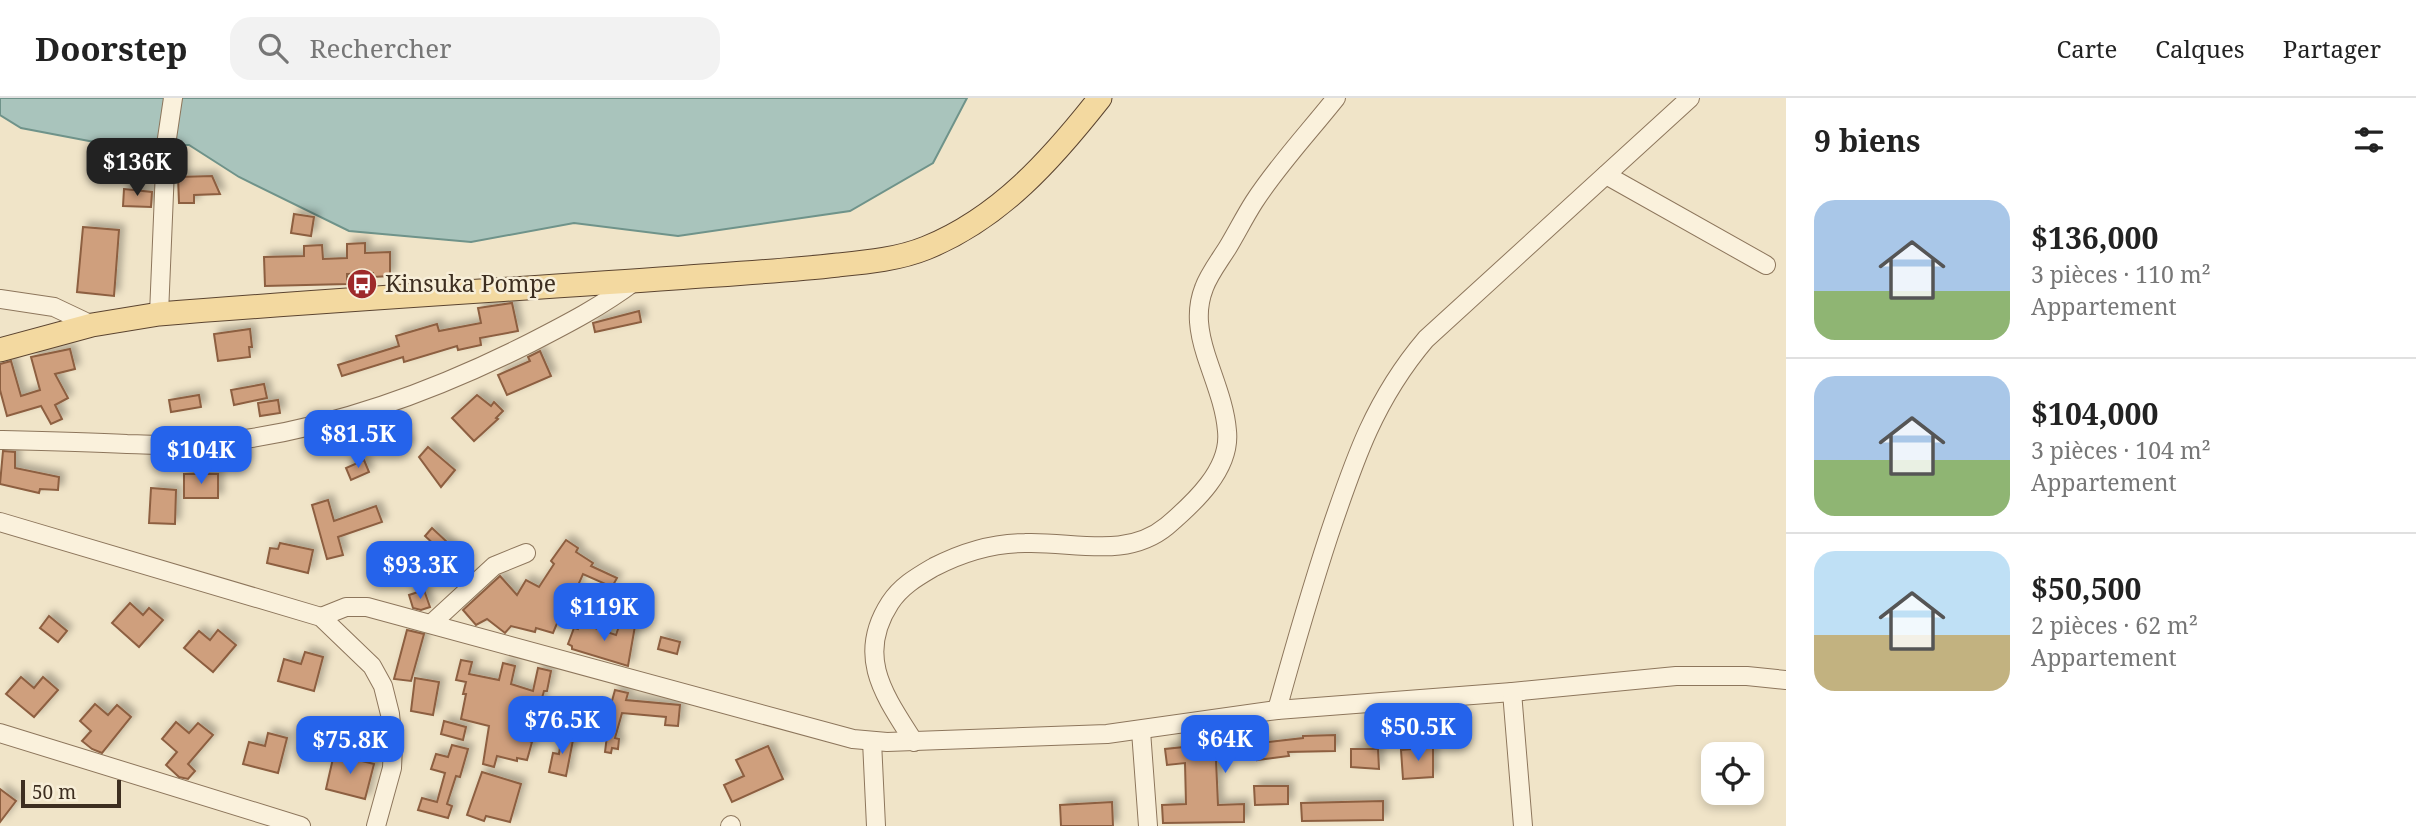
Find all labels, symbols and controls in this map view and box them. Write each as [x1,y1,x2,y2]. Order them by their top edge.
search box [230,17,720,80]
text: Doorstep [35,26,188,71]
icon: search [254,29,292,67]
text: Rechercher [310,30,451,66]
text: Carte [2057,32,2117,65]
text: Calques [2155,32,2245,65]
text: Partager [2283,32,2381,65]
text: 9 biens [1814,120,1920,161]
icon: filters [2350,121,2388,159]
pin: $136K [88,139,186,198]
text: $136K [103,145,171,177]
text: $136,000 [2031,217,2158,258]
icon: home [1870,228,1954,312]
text: 3 pièces · 110 m² [2031,258,2211,290]
bus stop icon: Kinsuka Pompe [345,267,379,301]
place label: Kinsuka Pompe [385,267,556,299]
text: Appartement [2031,290,2177,322]
text: $104,000 [2031,393,2158,434]
icon: home [1870,404,1954,488]
pin: $81.5K [301,410,415,470]
text: $81.5K [320,417,396,449]
pin: $104K [152,426,250,486]
text: $104K [167,433,235,465]
text: 3 pièces · 104 m² [2031,434,2211,466]
text: Appartement [2031,466,2177,498]
pin: $93.3K [363,542,477,601]
text: $93.3K [382,548,458,580]
text: $50,500 [2031,568,2142,609]
icon: home [1870,579,1954,663]
pin: $119K [555,584,653,643]
text: $119K [570,590,638,622]
text: 2 pièces · 62 m² [2031,609,2198,641]
text: Appartement [2031,641,2177,673]
pin: $76.5K [505,696,619,756]
text: $76.5K [524,703,600,735]
pin: $50.5K [1361,704,1475,763]
text: $50.5K [1380,710,1456,742]
pin: $75.8K [293,716,407,776]
pin: $64K [1184,716,1266,775]
text: $64K [1197,722,1253,754]
text: $75.8K [312,723,388,755]
map controls [1701,742,1764,805]
button: locate [1701,742,1764,805]
scale bar [21,777,121,809]
text: 50 m [32,779,76,805]

